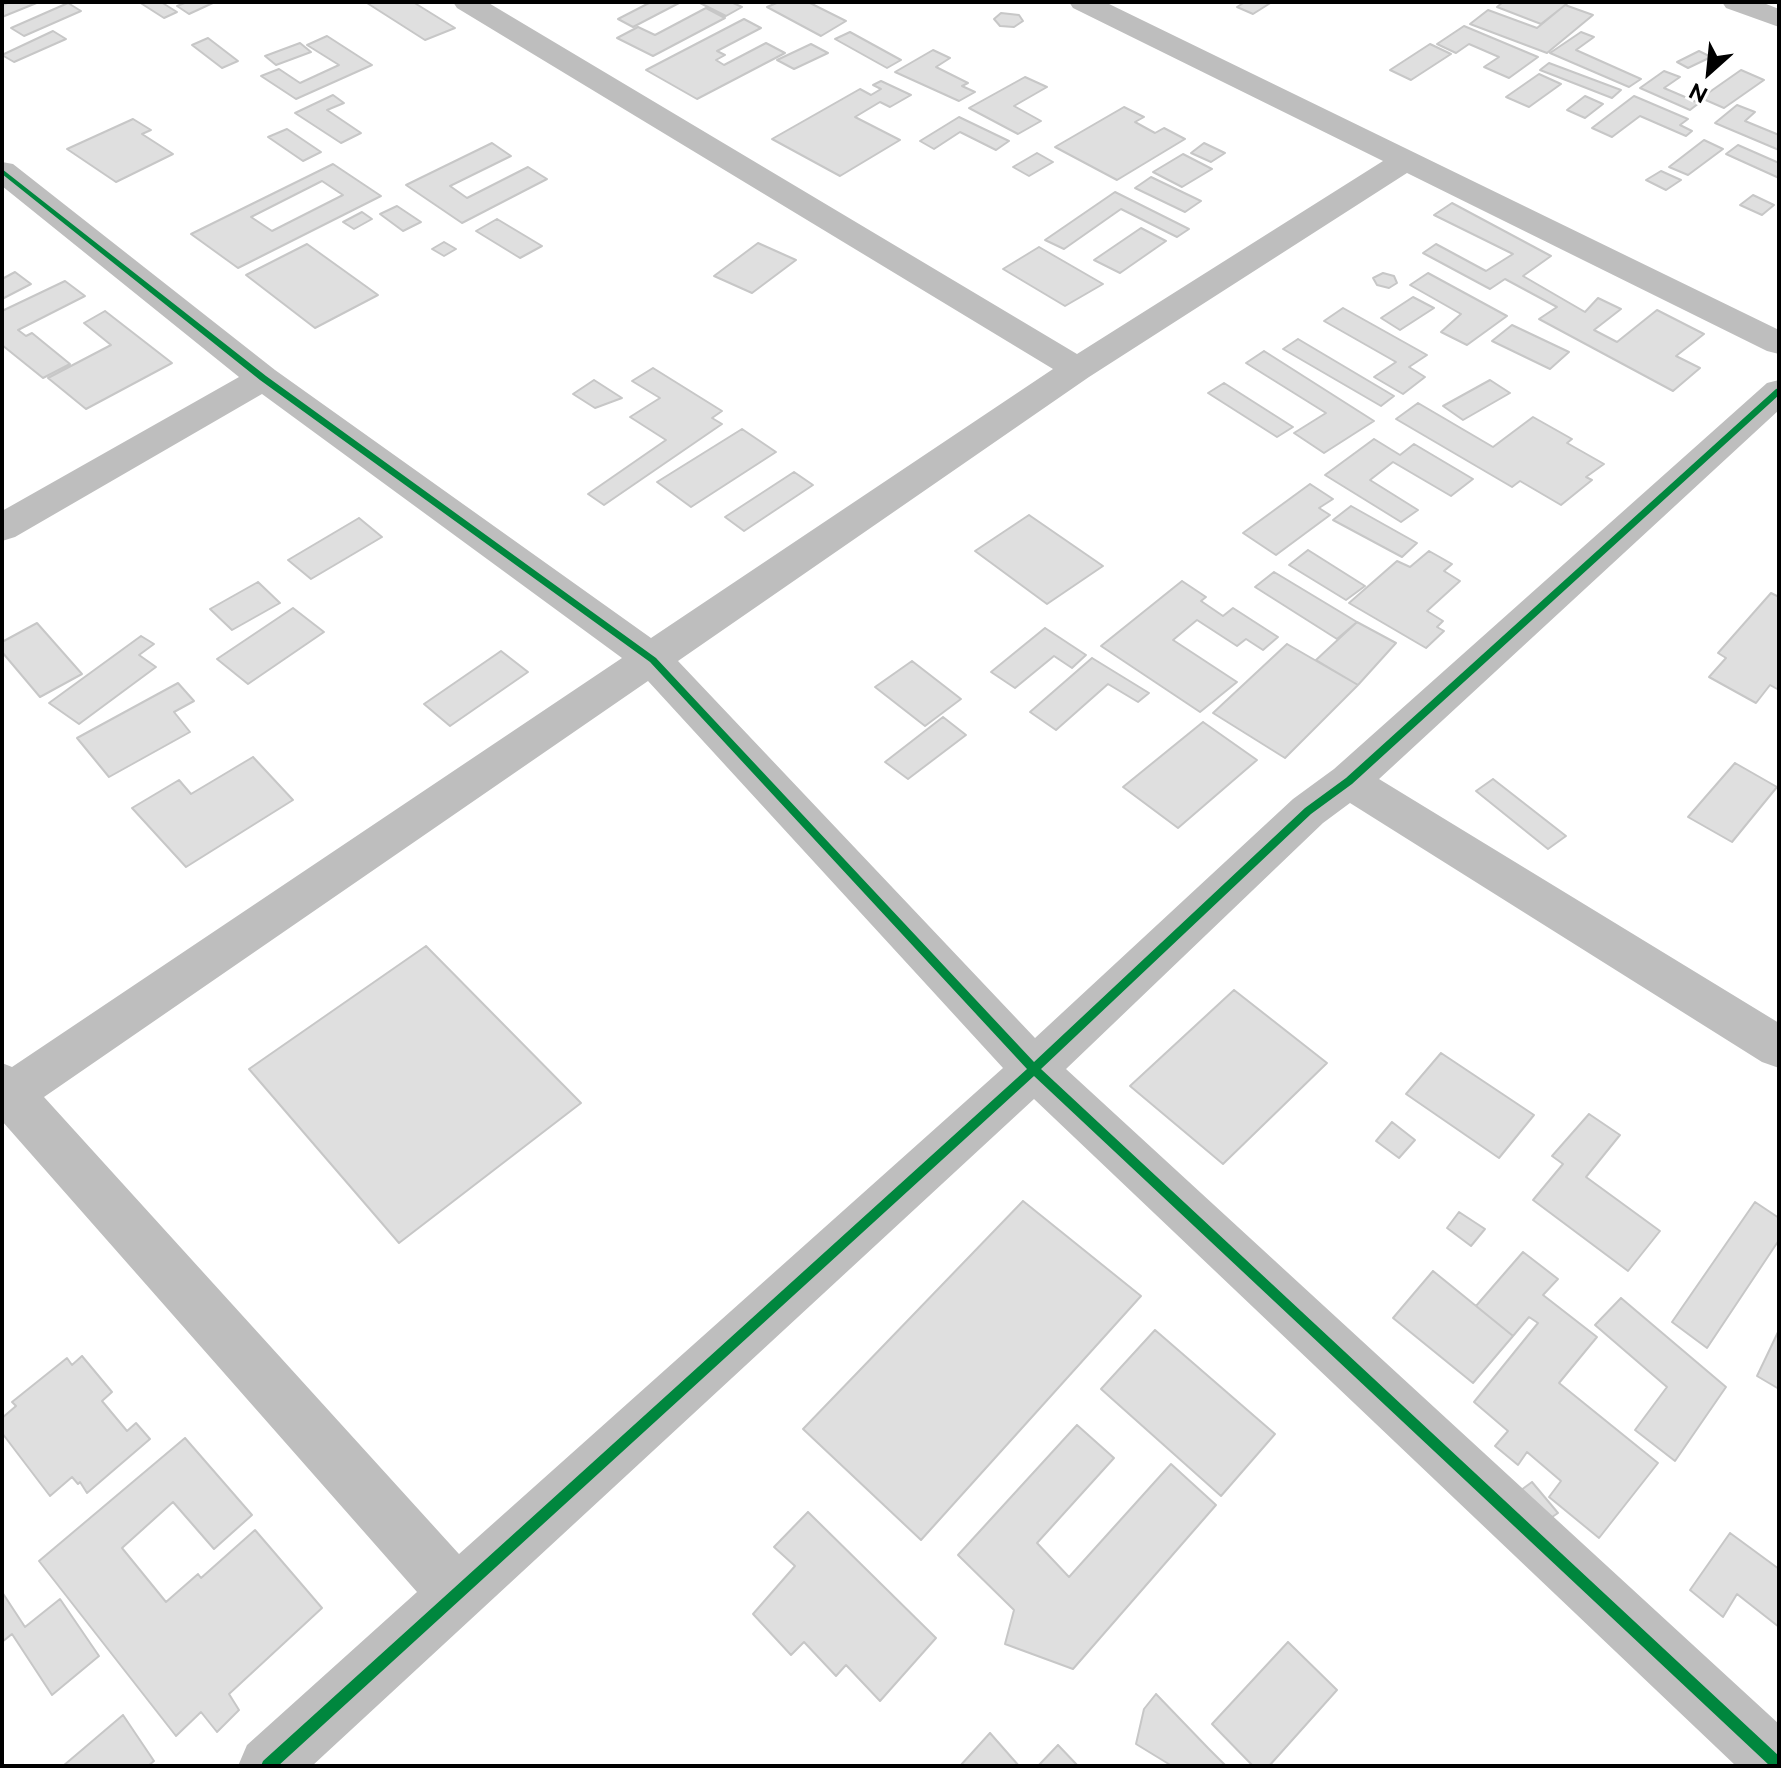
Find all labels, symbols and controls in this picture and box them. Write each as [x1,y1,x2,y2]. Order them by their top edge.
north arrow [1669,32,1749,112]
text: N [1685,78,1711,109]

